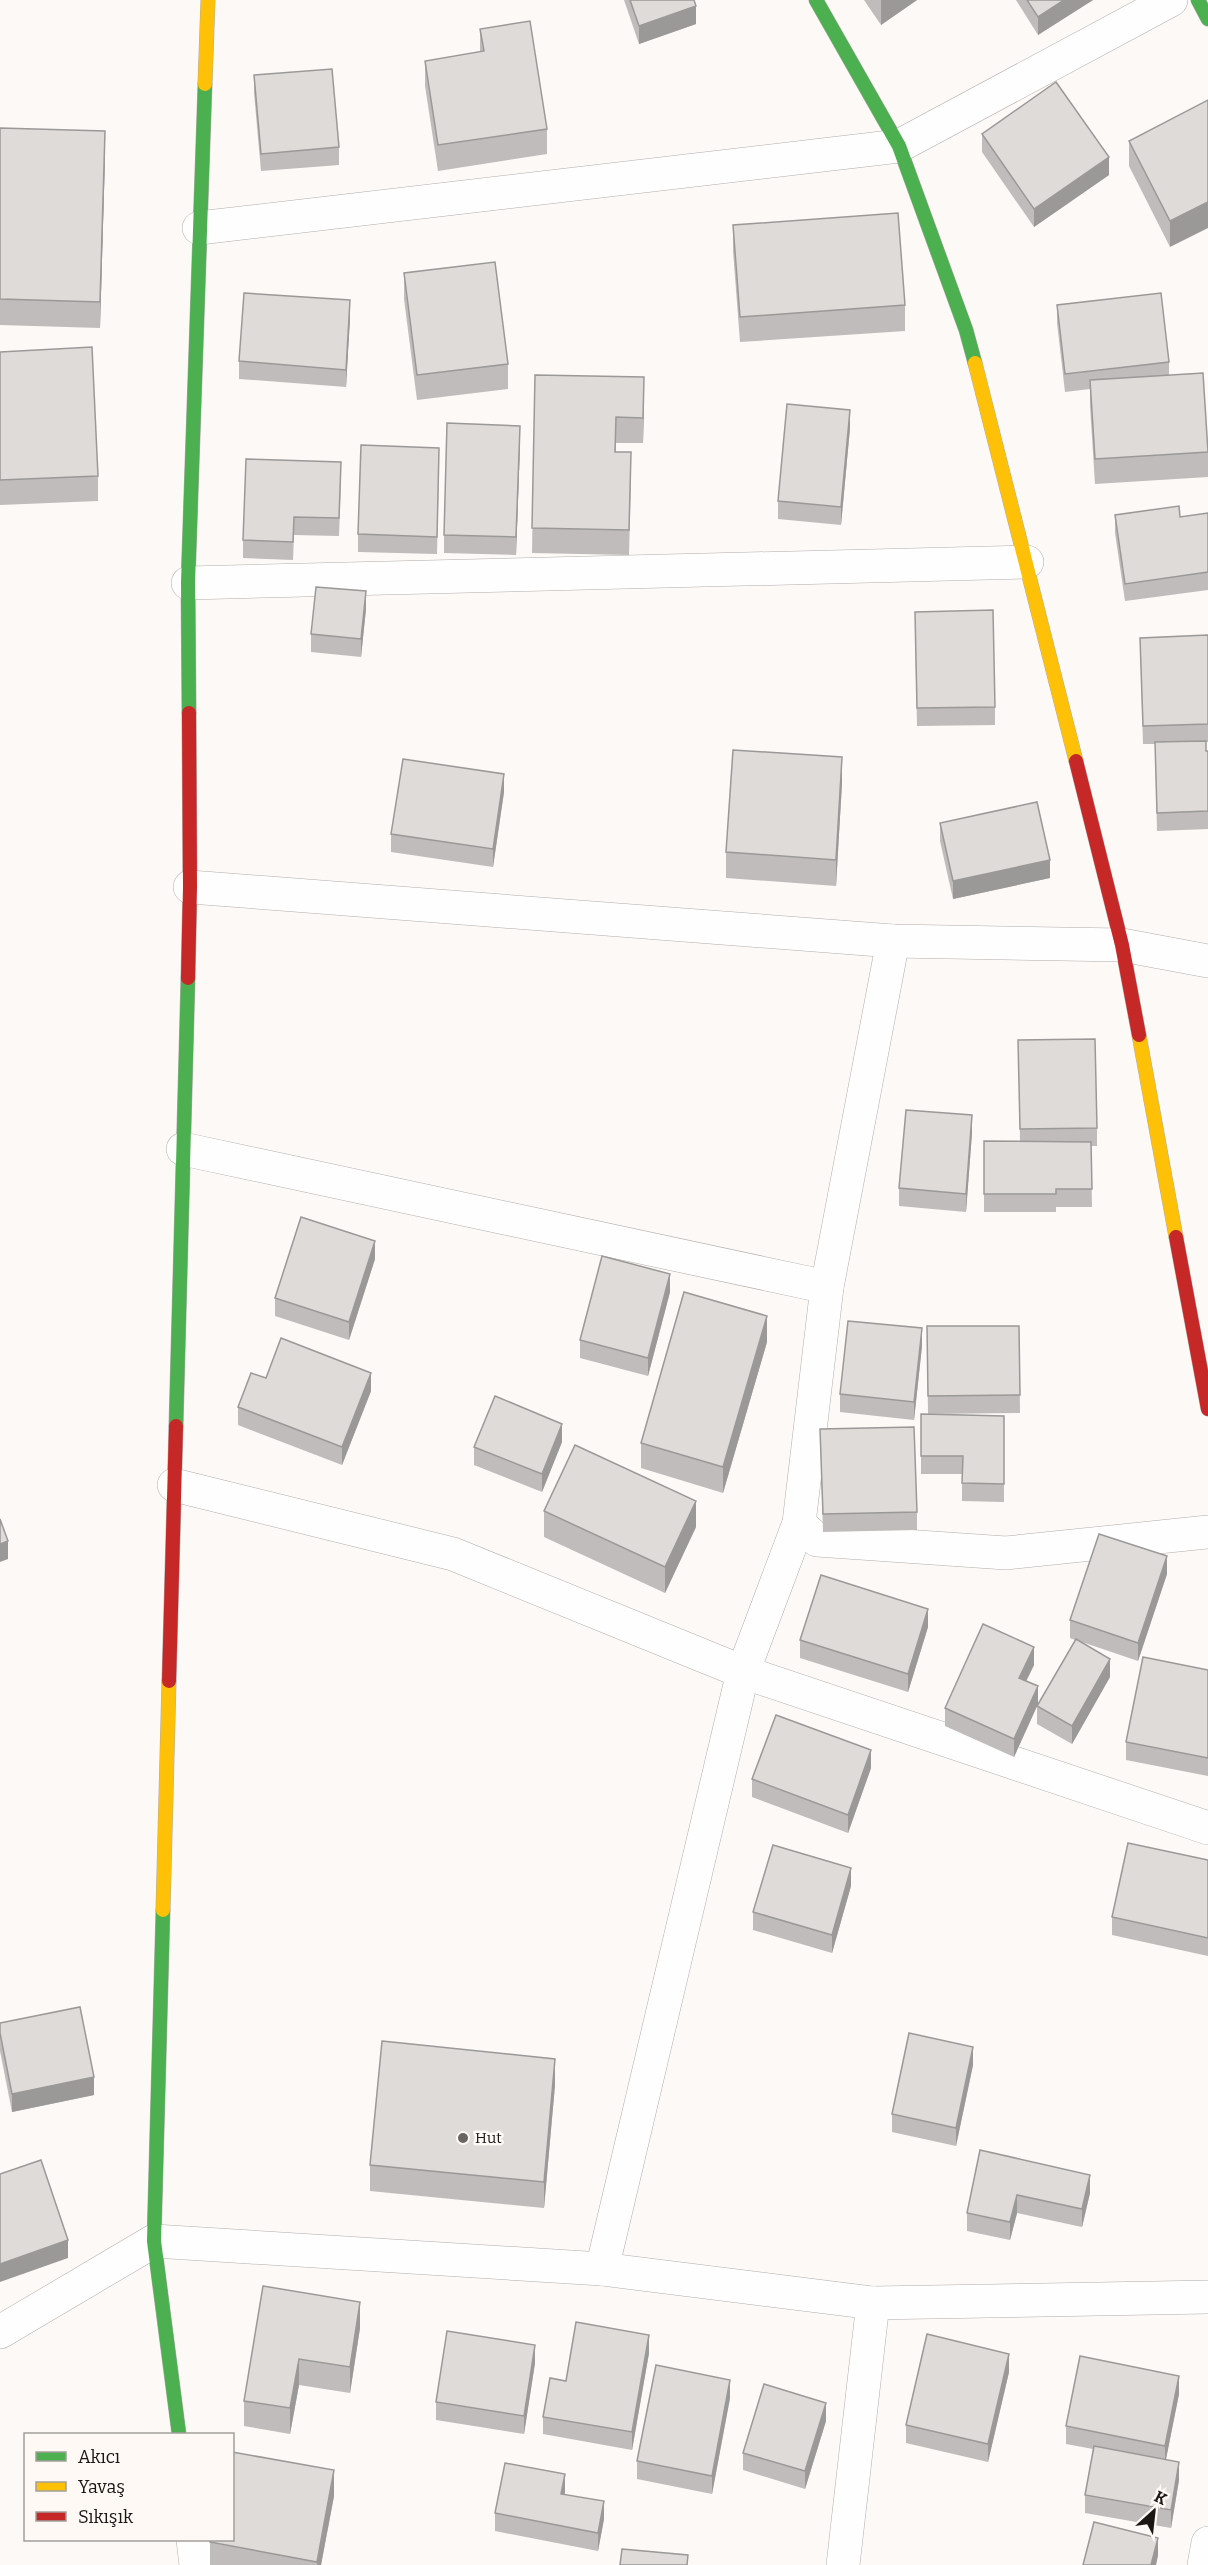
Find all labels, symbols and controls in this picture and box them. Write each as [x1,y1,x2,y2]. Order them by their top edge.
place label: Hut [475,2129,502,2147]
marker: Hut [456,2131,470,2145]
legend [24,2433,234,2541]
text: Akıcı [78,2446,120,2468]
text: Yavaş [78,2476,125,2498]
north arrow [1124,2481,1184,2541]
text: K [1151,2487,1170,2509]
text: Sıkışık [78,2506,134,2528]

